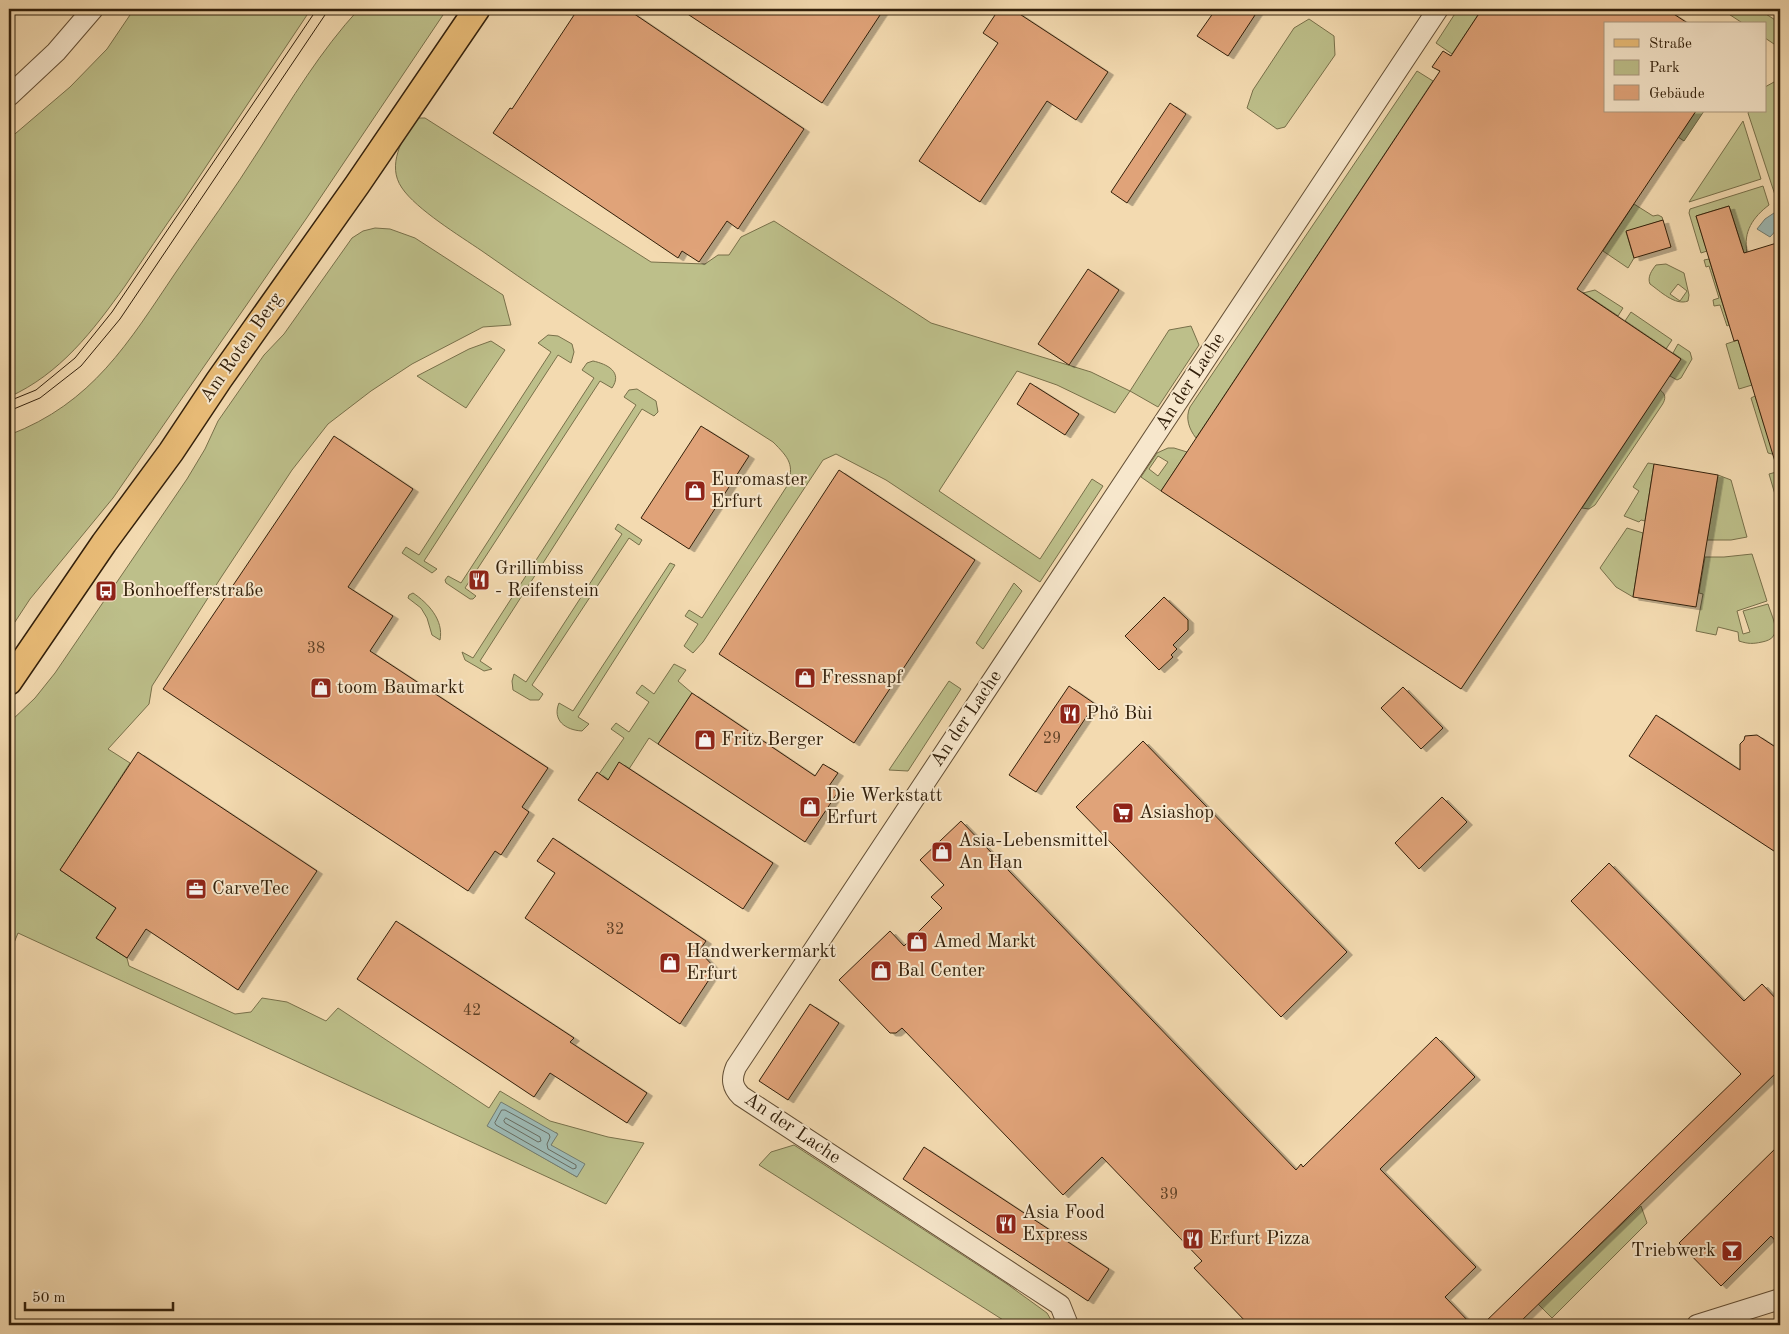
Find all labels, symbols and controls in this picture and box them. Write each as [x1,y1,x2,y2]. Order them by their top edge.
legend [1604,22,1766,112]
text: Straße [1649,37,1692,52]
text: Park [1649,61,1680,76]
text: Gebäude [1649,87,1705,102]
street label: Am Roten Berg [197,289,287,406]
street label: An der Lache [1153,330,1229,434]
place label: Euromaster Erfurt [711,471,808,512]
shop icon: Euromaster Erfurt [683,479,707,503]
place label: Grillimbiss - Reifenstein [495,560,599,601]
restaurant icon: Grillimbiss - Reifenstein [467,568,491,592]
bus stop icon: Bonhoefferstraße [94,579,118,603]
place label: Bonhoefferstraße [122,582,263,601]
house number: 38 [307,641,325,657]
shop icon: Fressnapf [793,666,817,690]
street label: An der Lache [928,668,1006,770]
place label: Fressnapf [821,669,903,688]
shop icon: toom Baumarkt [309,676,333,700]
place label: toom Baumarkt [337,679,464,698]
restaurant icon: Phở Bùi [1058,702,1082,726]
place label: Phở Bùi [1086,705,1152,724]
shop icon: Fritz Berger [693,728,717,752]
place label: Fritz Berger [721,731,824,750]
house number: 29 [1043,731,1061,747]
place label: Die Werkstatt Erfurt [826,787,942,828]
shop icon: Die Werkstatt Erfurt [798,795,822,819]
supermarket icon: Asiashop [1111,801,1135,825]
place label: Asiashop [1139,804,1214,823]
place label: Asia-Lebensmittel An Han [958,832,1108,873]
shop icon: Asia-Lebensmittel An Han [930,840,954,864]
office icon: CarveTec [184,877,208,901]
place label: CarveTec [212,880,289,899]
house number: 32 [606,922,624,938]
shop icon: Amed Markt [905,930,929,954]
place label: Amed Markt [933,933,1036,952]
place label: Handwerkermarkt Erfurt [686,943,836,984]
shop icon: Handwerkermarkt Erfurt [658,951,682,975]
shop icon: Bal Center [869,959,893,983]
place label: Bal Center [897,962,985,981]
house number: 42 [463,1003,481,1019]
street label: An der Lache [741,1090,843,1168]
house number: 39 [1160,1187,1178,1203]
place label: Asia Food Express [1022,1204,1105,1245]
restaurant icon: Asia Food Express [994,1212,1018,1236]
restaurant icon: Erfurt Pizza [1181,1227,1205,1251]
place label: Erfurt Pizza [1209,1230,1311,1249]
bar icon: Triebwerk [1720,1239,1744,1263]
place label: Triebwerk [1631,1242,1716,1261]
scale bar [25,1279,172,1311]
text: 50 m [32,1291,66,1306]

